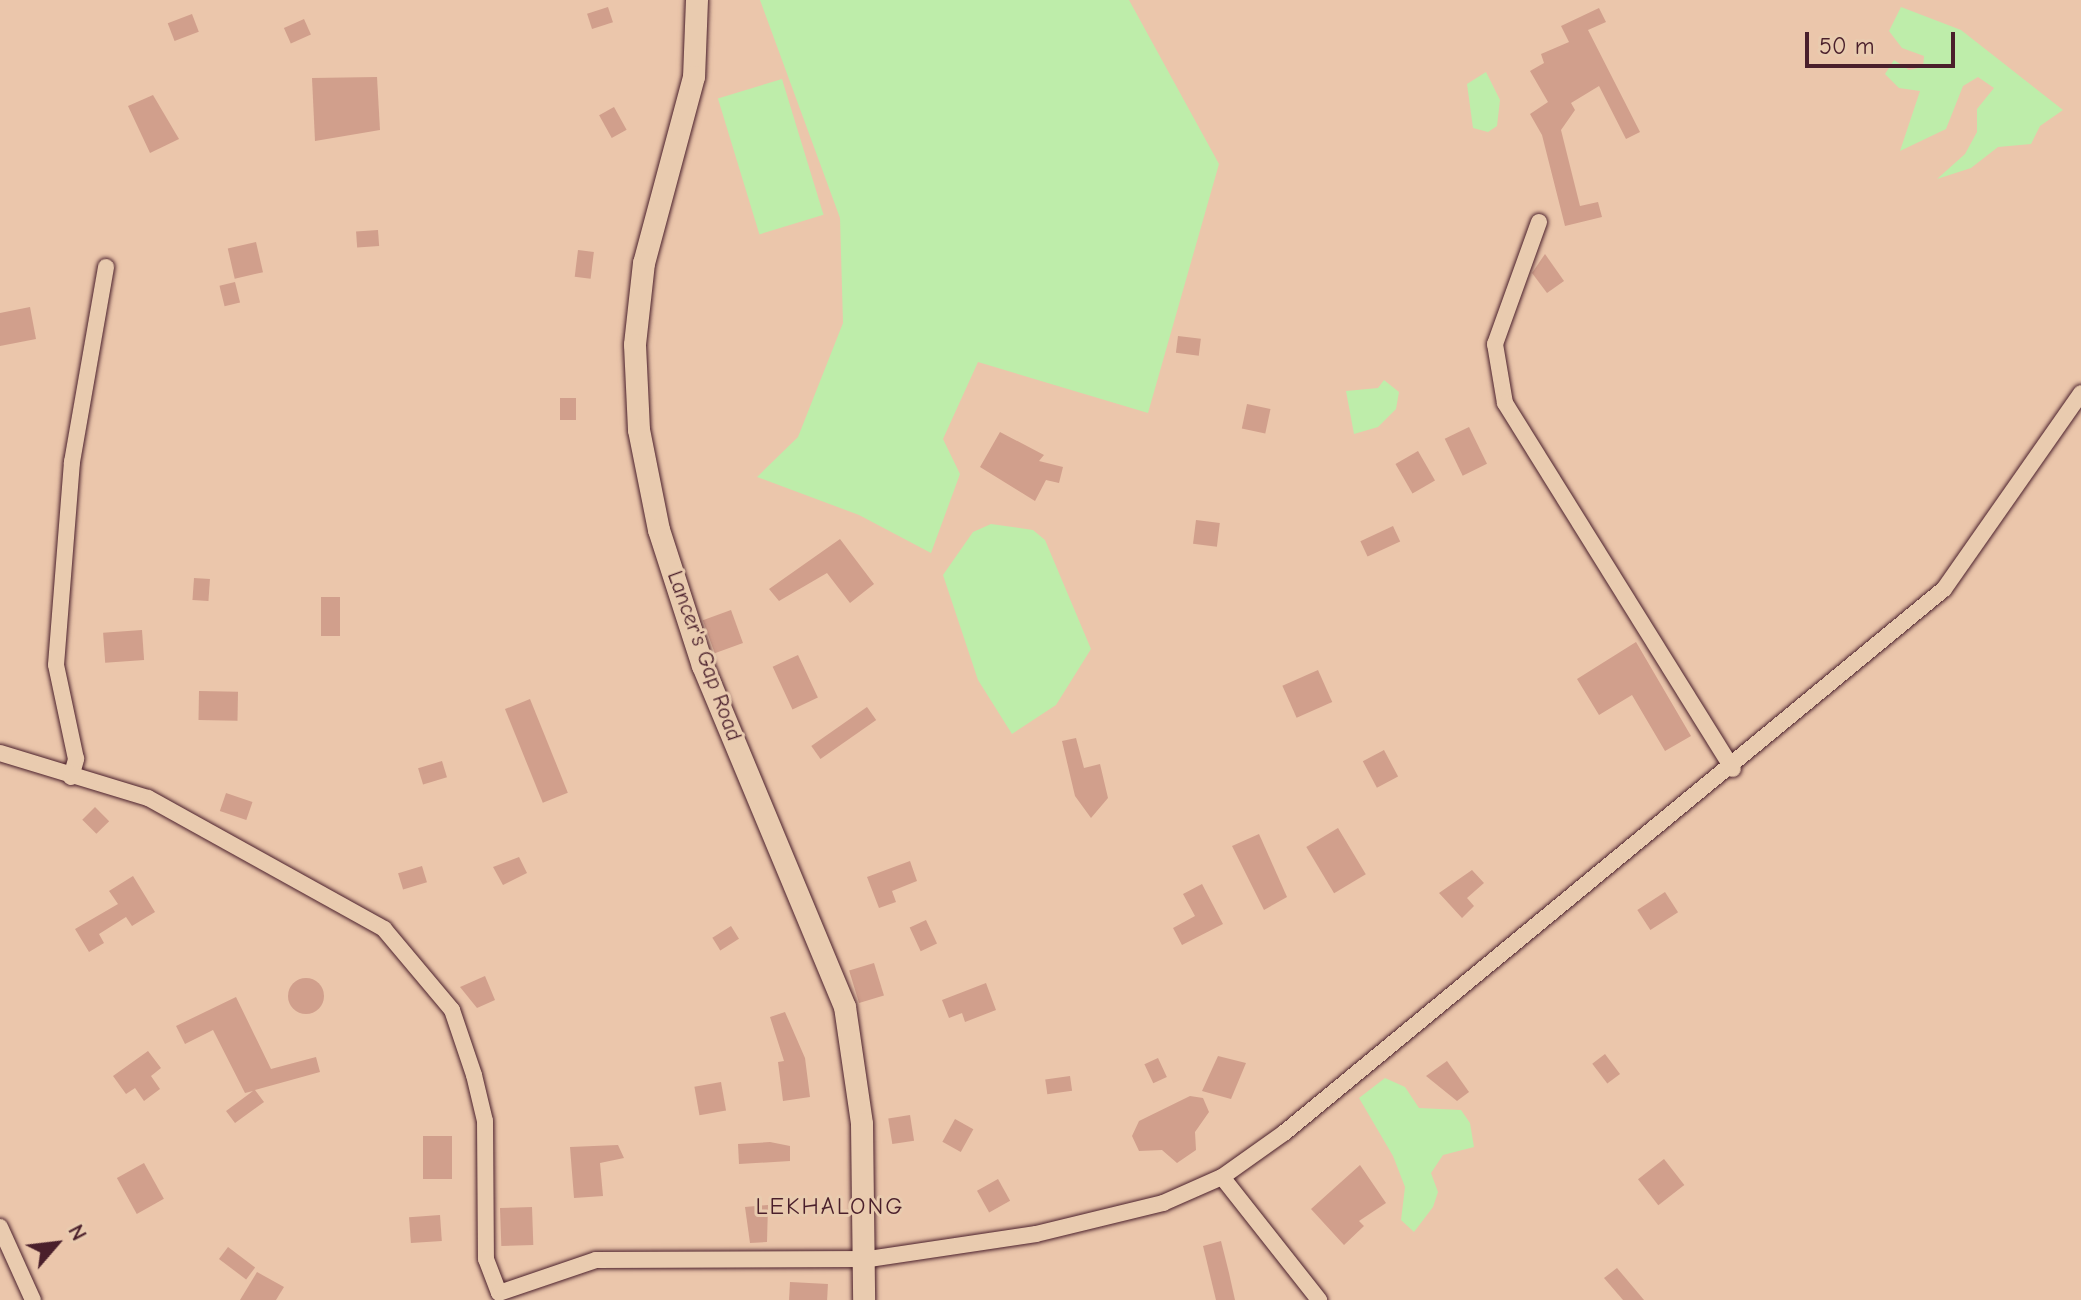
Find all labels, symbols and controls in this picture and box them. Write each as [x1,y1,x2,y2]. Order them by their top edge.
scale bar [1809,16,1959,66]
text: 50 m [1819,32,1875,60]
street label: Lancer's Gap Road [661,567,747,745]
district label: LEKHALONG [756,1193,904,1221]
north arrow [16,1204,96,1284]
text: N [62,1220,92,1245]

